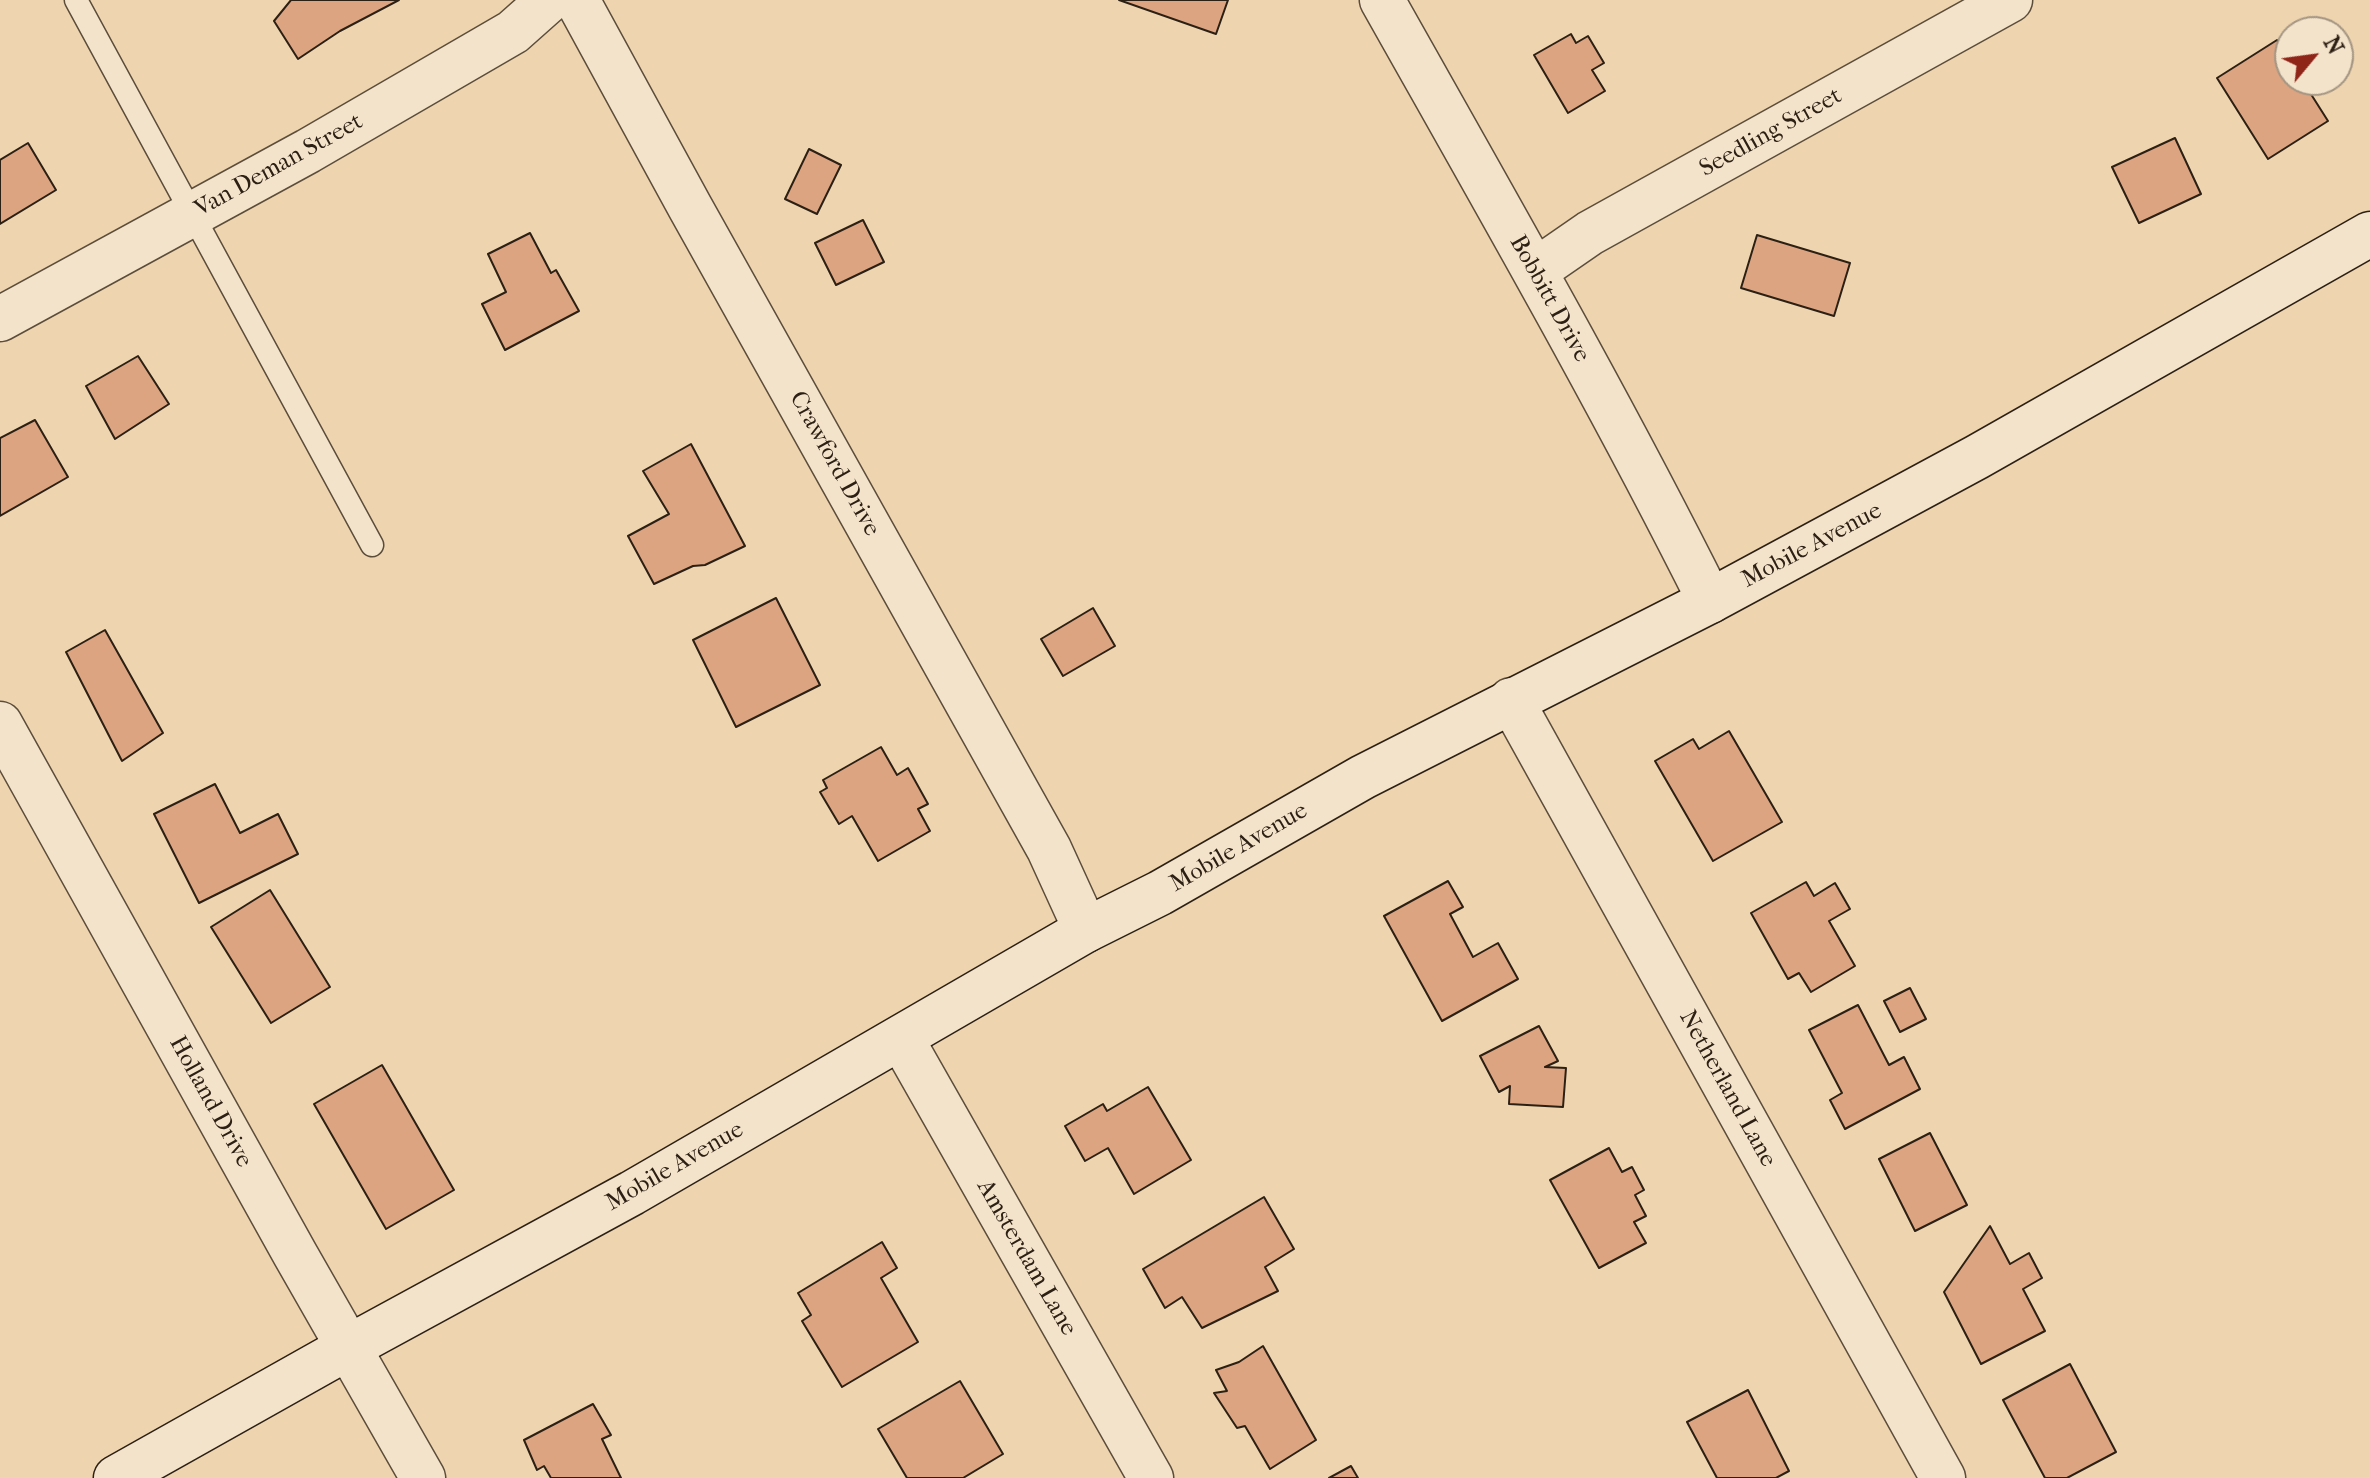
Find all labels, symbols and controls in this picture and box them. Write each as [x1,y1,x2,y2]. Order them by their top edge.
north arrow [2274,16,2354,96]
text: N [2318,32,2349,59]
street label: Seedling Street [1695,82,1847,184]
street label: Van Deman Street [190,108,368,224]
street label: Bobbitt Drive [1502,231,1596,367]
street label: Crawford Drive [782,387,886,541]
street label: Mobile Avenue [1737,497,1887,595]
street label: Mobile Avenue [1165,797,1313,899]
street label: Netherland Lane [1672,1006,1782,1172]
street label: Holland Drive [162,1031,258,1173]
street label: Mobile Avenue [601,1116,749,1218]
street label: Amsterdam Lane [970,1175,1082,1341]

